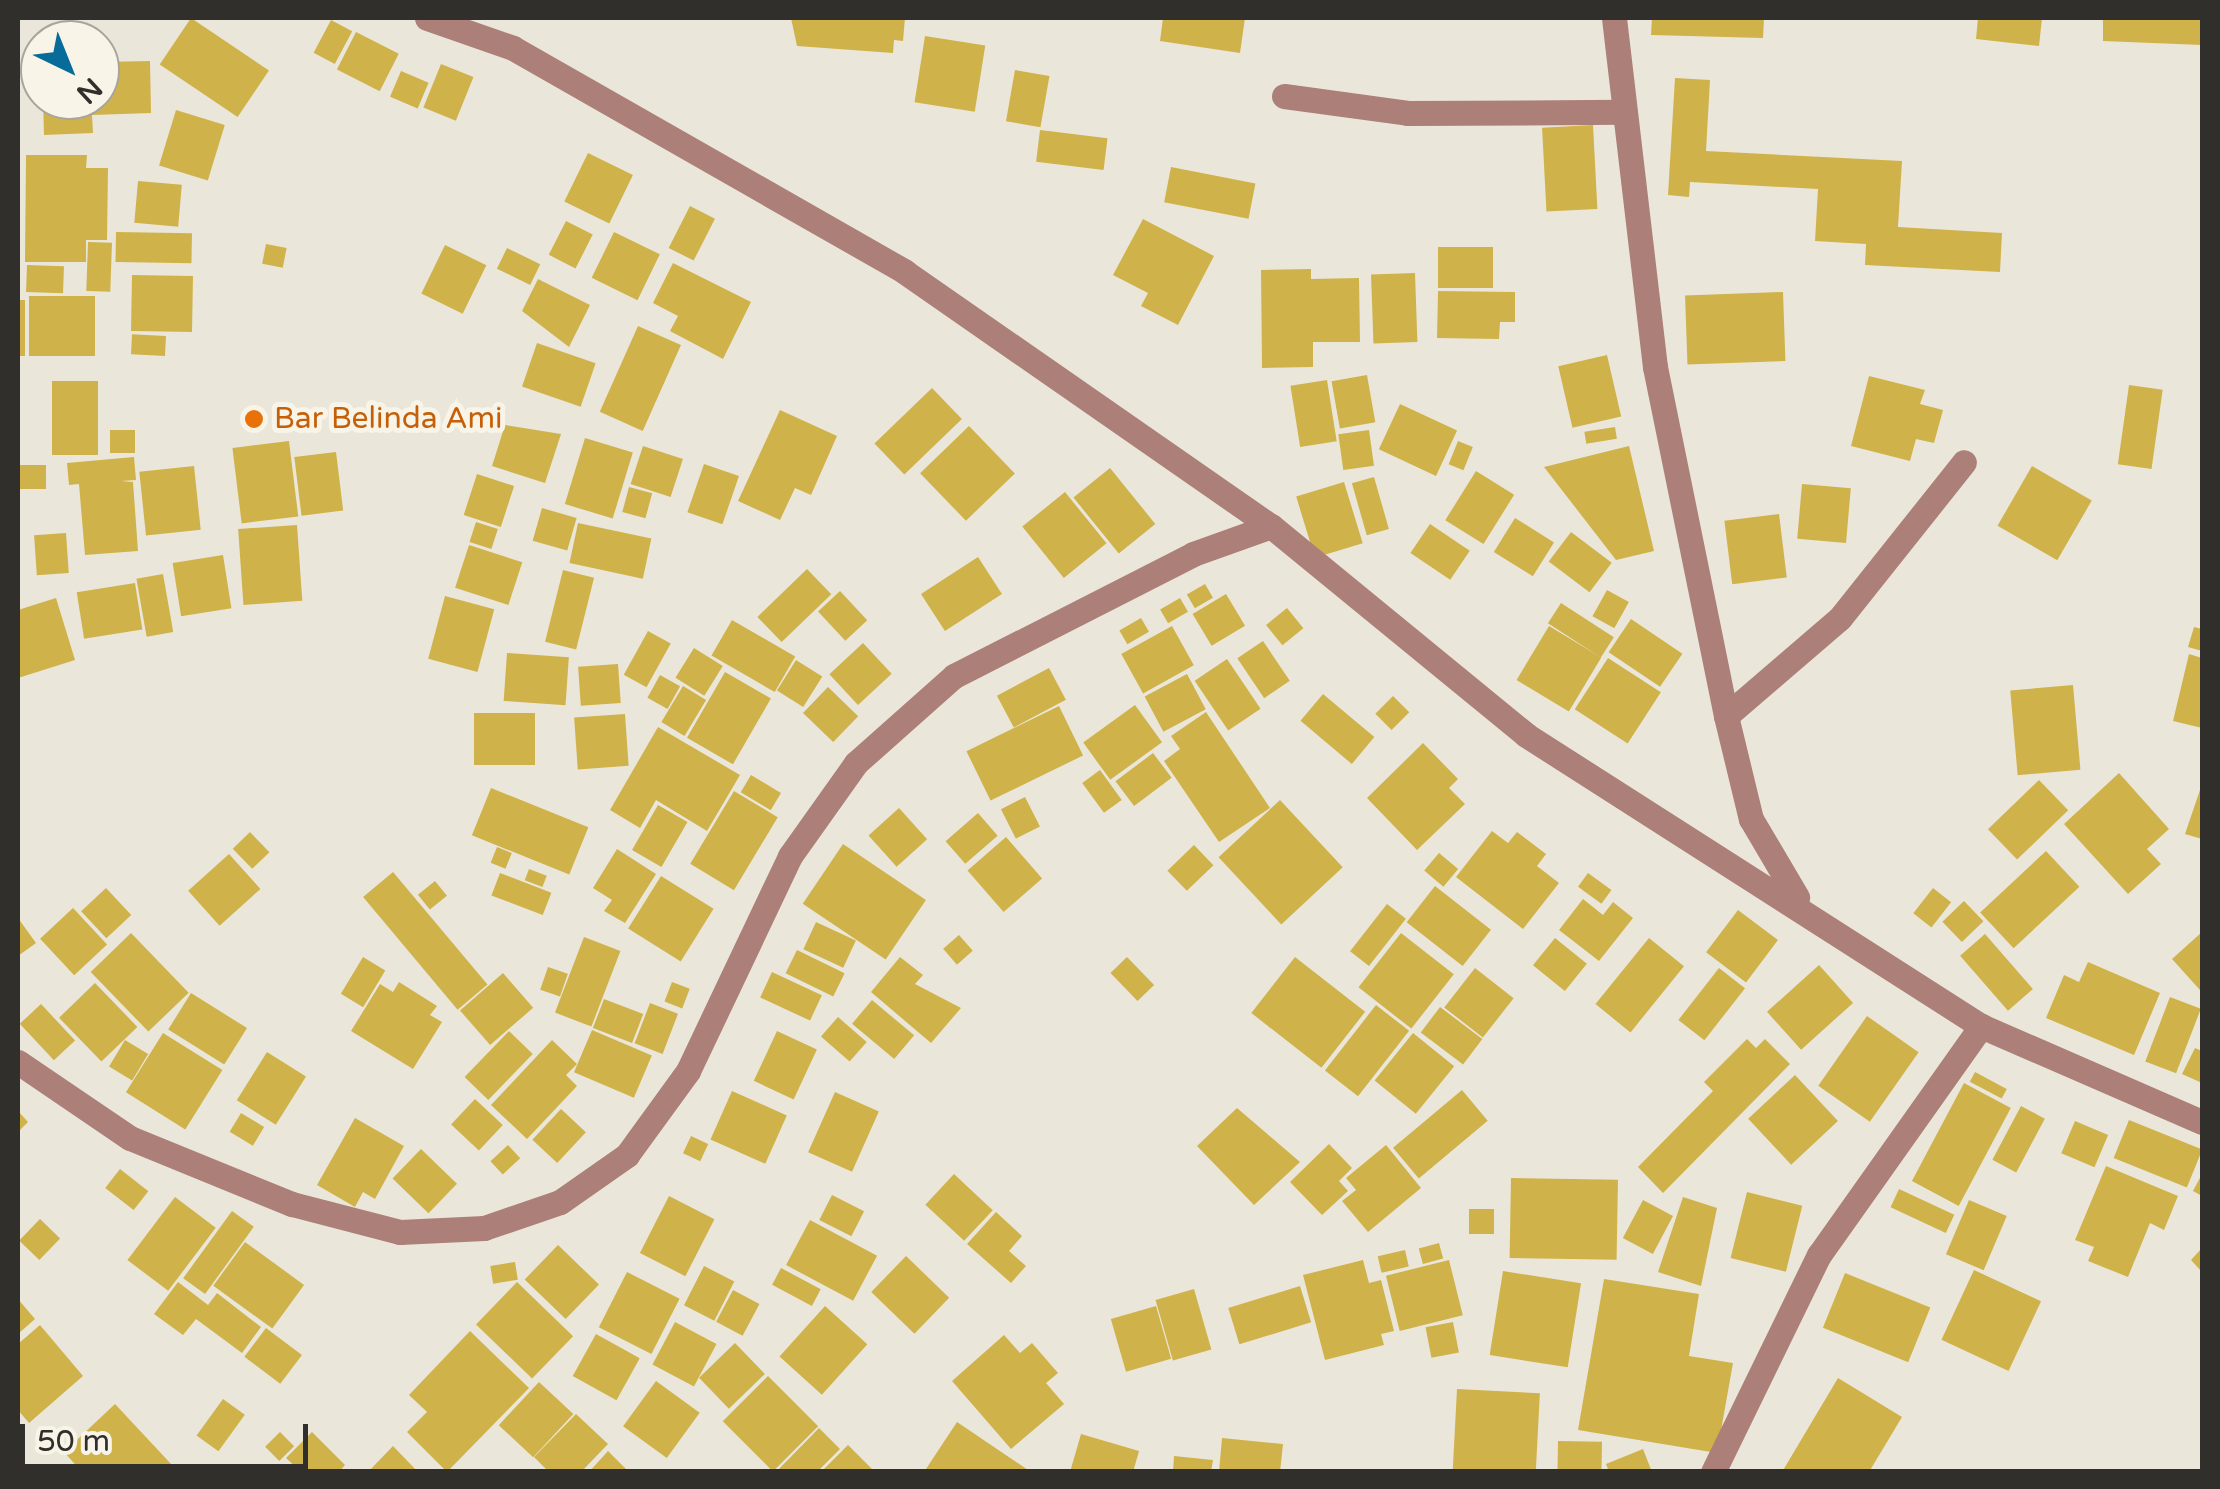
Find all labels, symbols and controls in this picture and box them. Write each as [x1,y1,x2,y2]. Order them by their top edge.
north arrow [20,20,120,120]
text: N [69,70,109,111]
place label: Bar Belinda Ami [274,401,503,437]
marker: Bar Belinda Ami [243,408,265,430]
scale bar [25,1404,312,1466]
text: 50 m [37,1423,110,1460]

